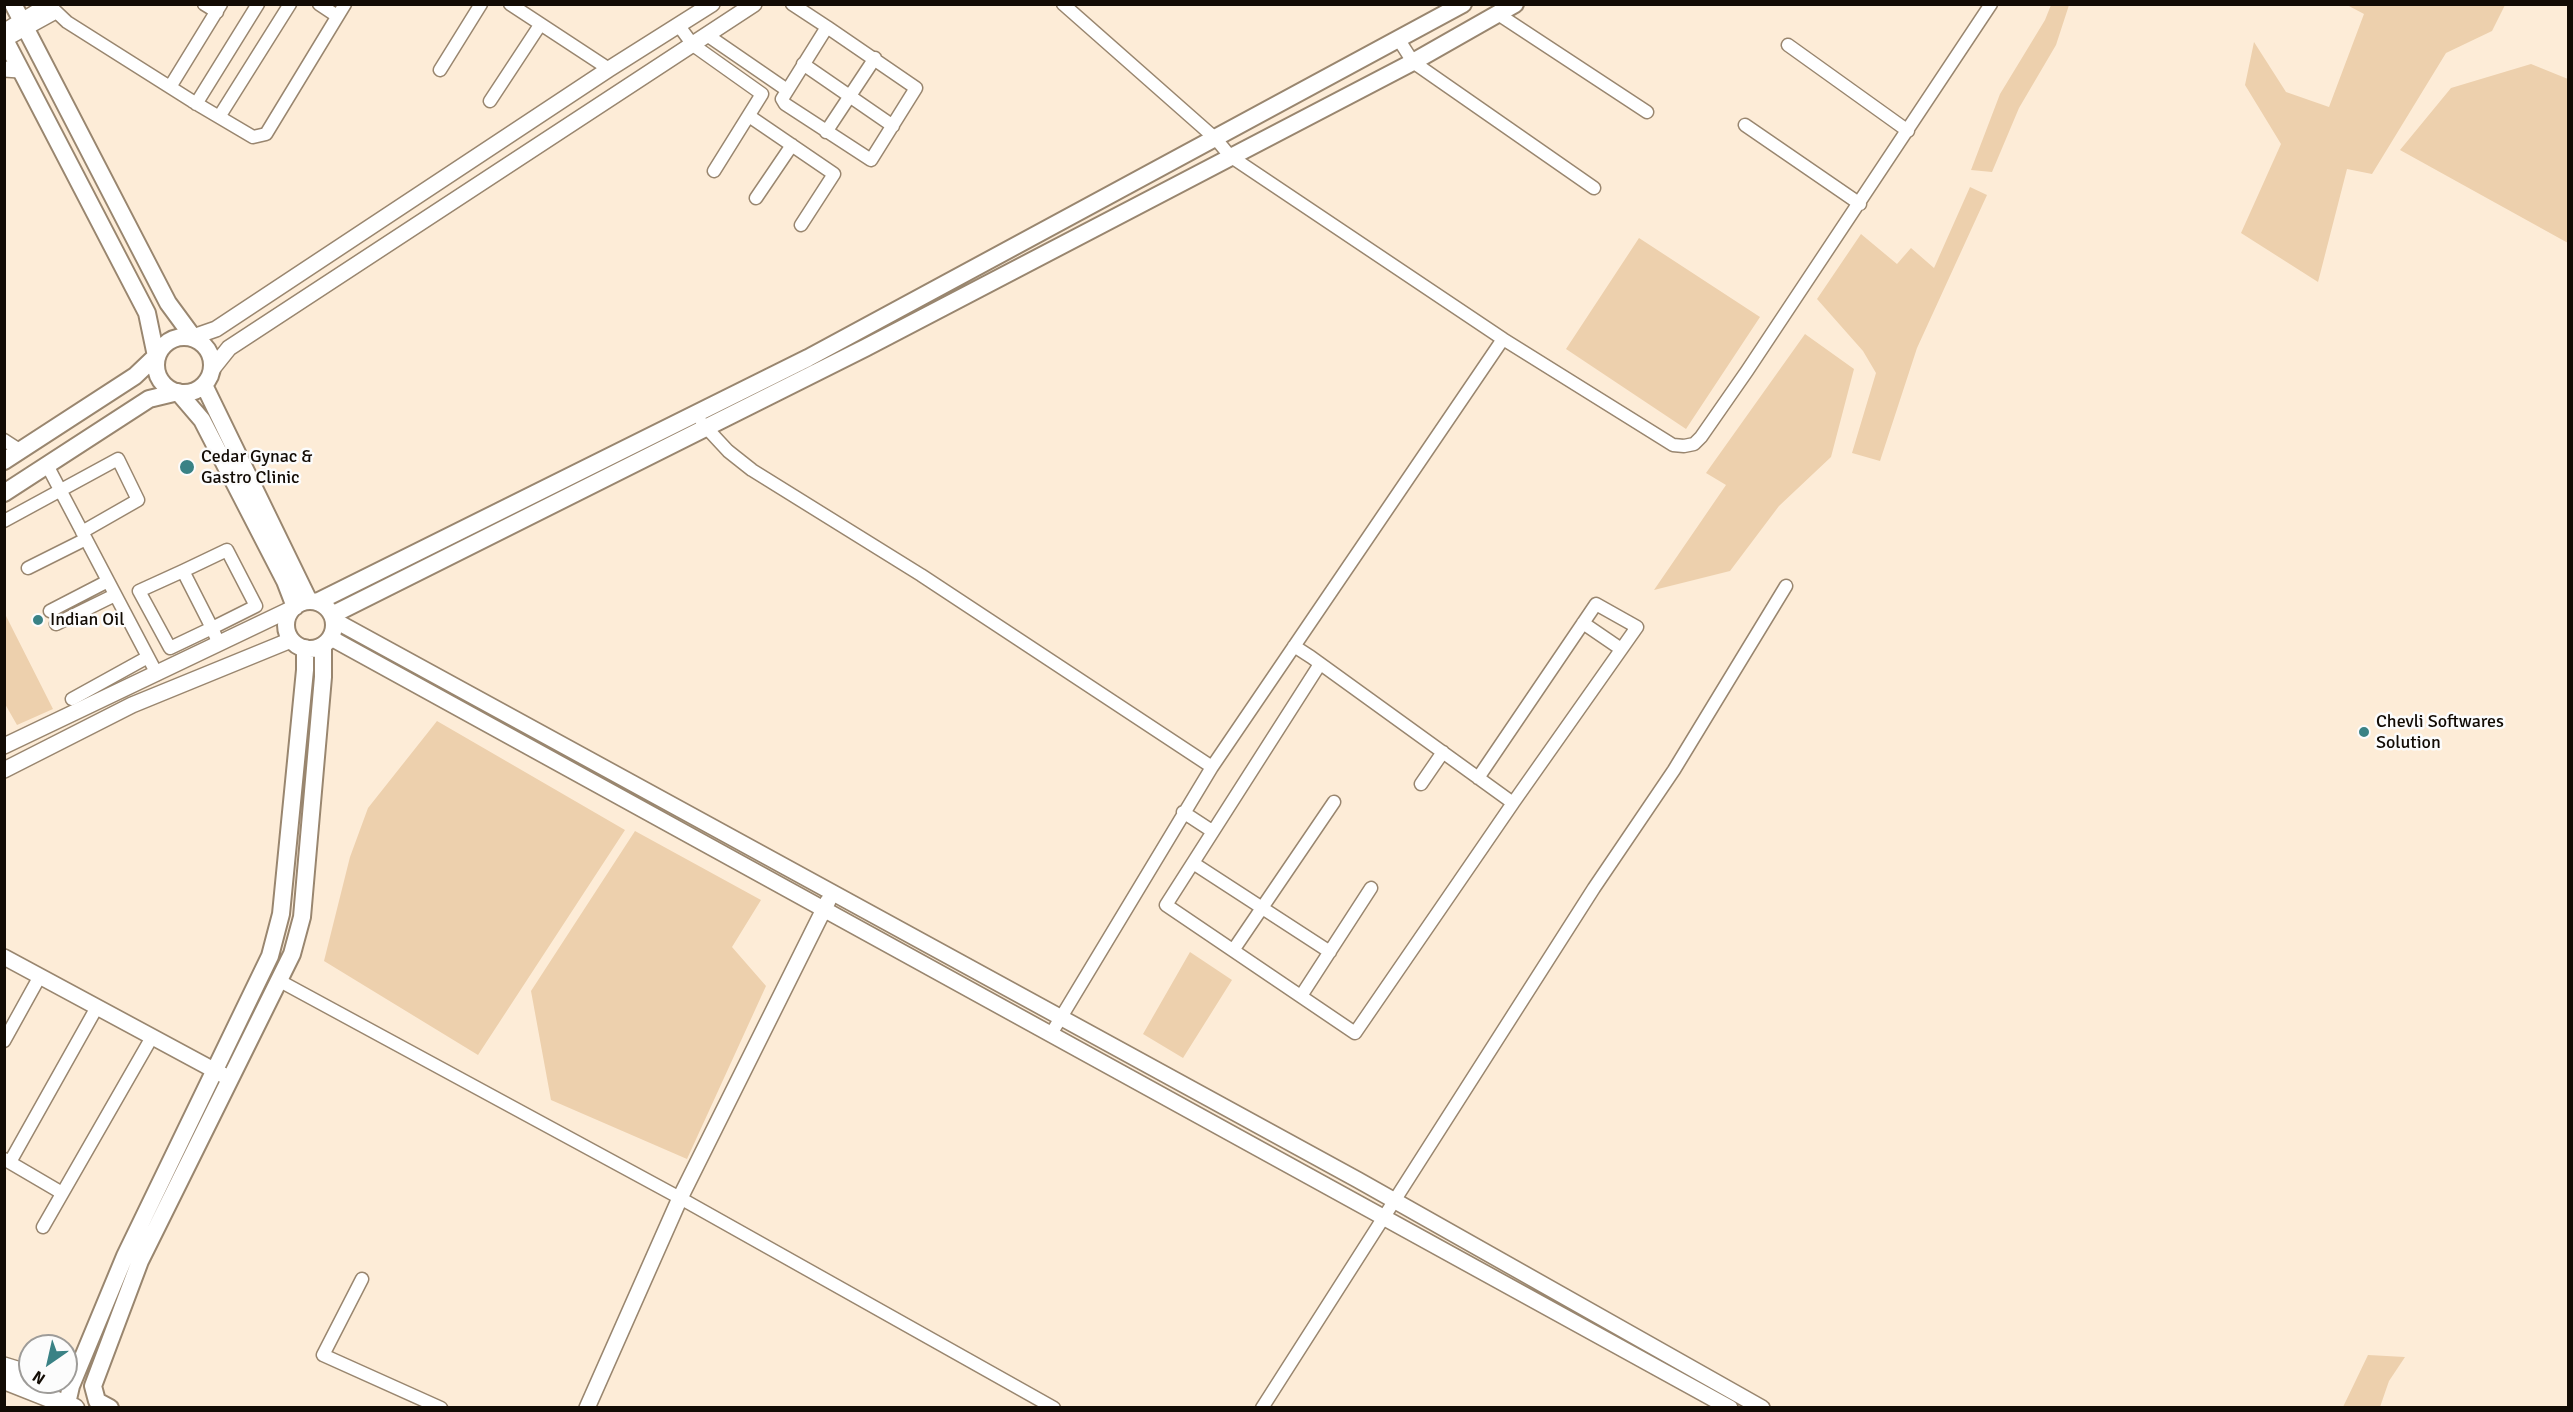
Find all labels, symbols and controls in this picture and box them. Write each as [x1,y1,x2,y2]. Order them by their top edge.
place label: Cedar Gynac & Gastro Clinic [201,446,312,488]
marker: Cedar Gynac & Gastro Clinic [178,458,196,476]
place label: Indian Oil [50,609,124,631]
marker: Indian Oil [31,613,45,627]
place label: Chevli Softwares Solution [2376,711,2504,754]
marker: Chevli Softwares Solution [2357,725,2371,739]
north arrow [18,1334,78,1394]
text: N [29,1366,49,1389]

